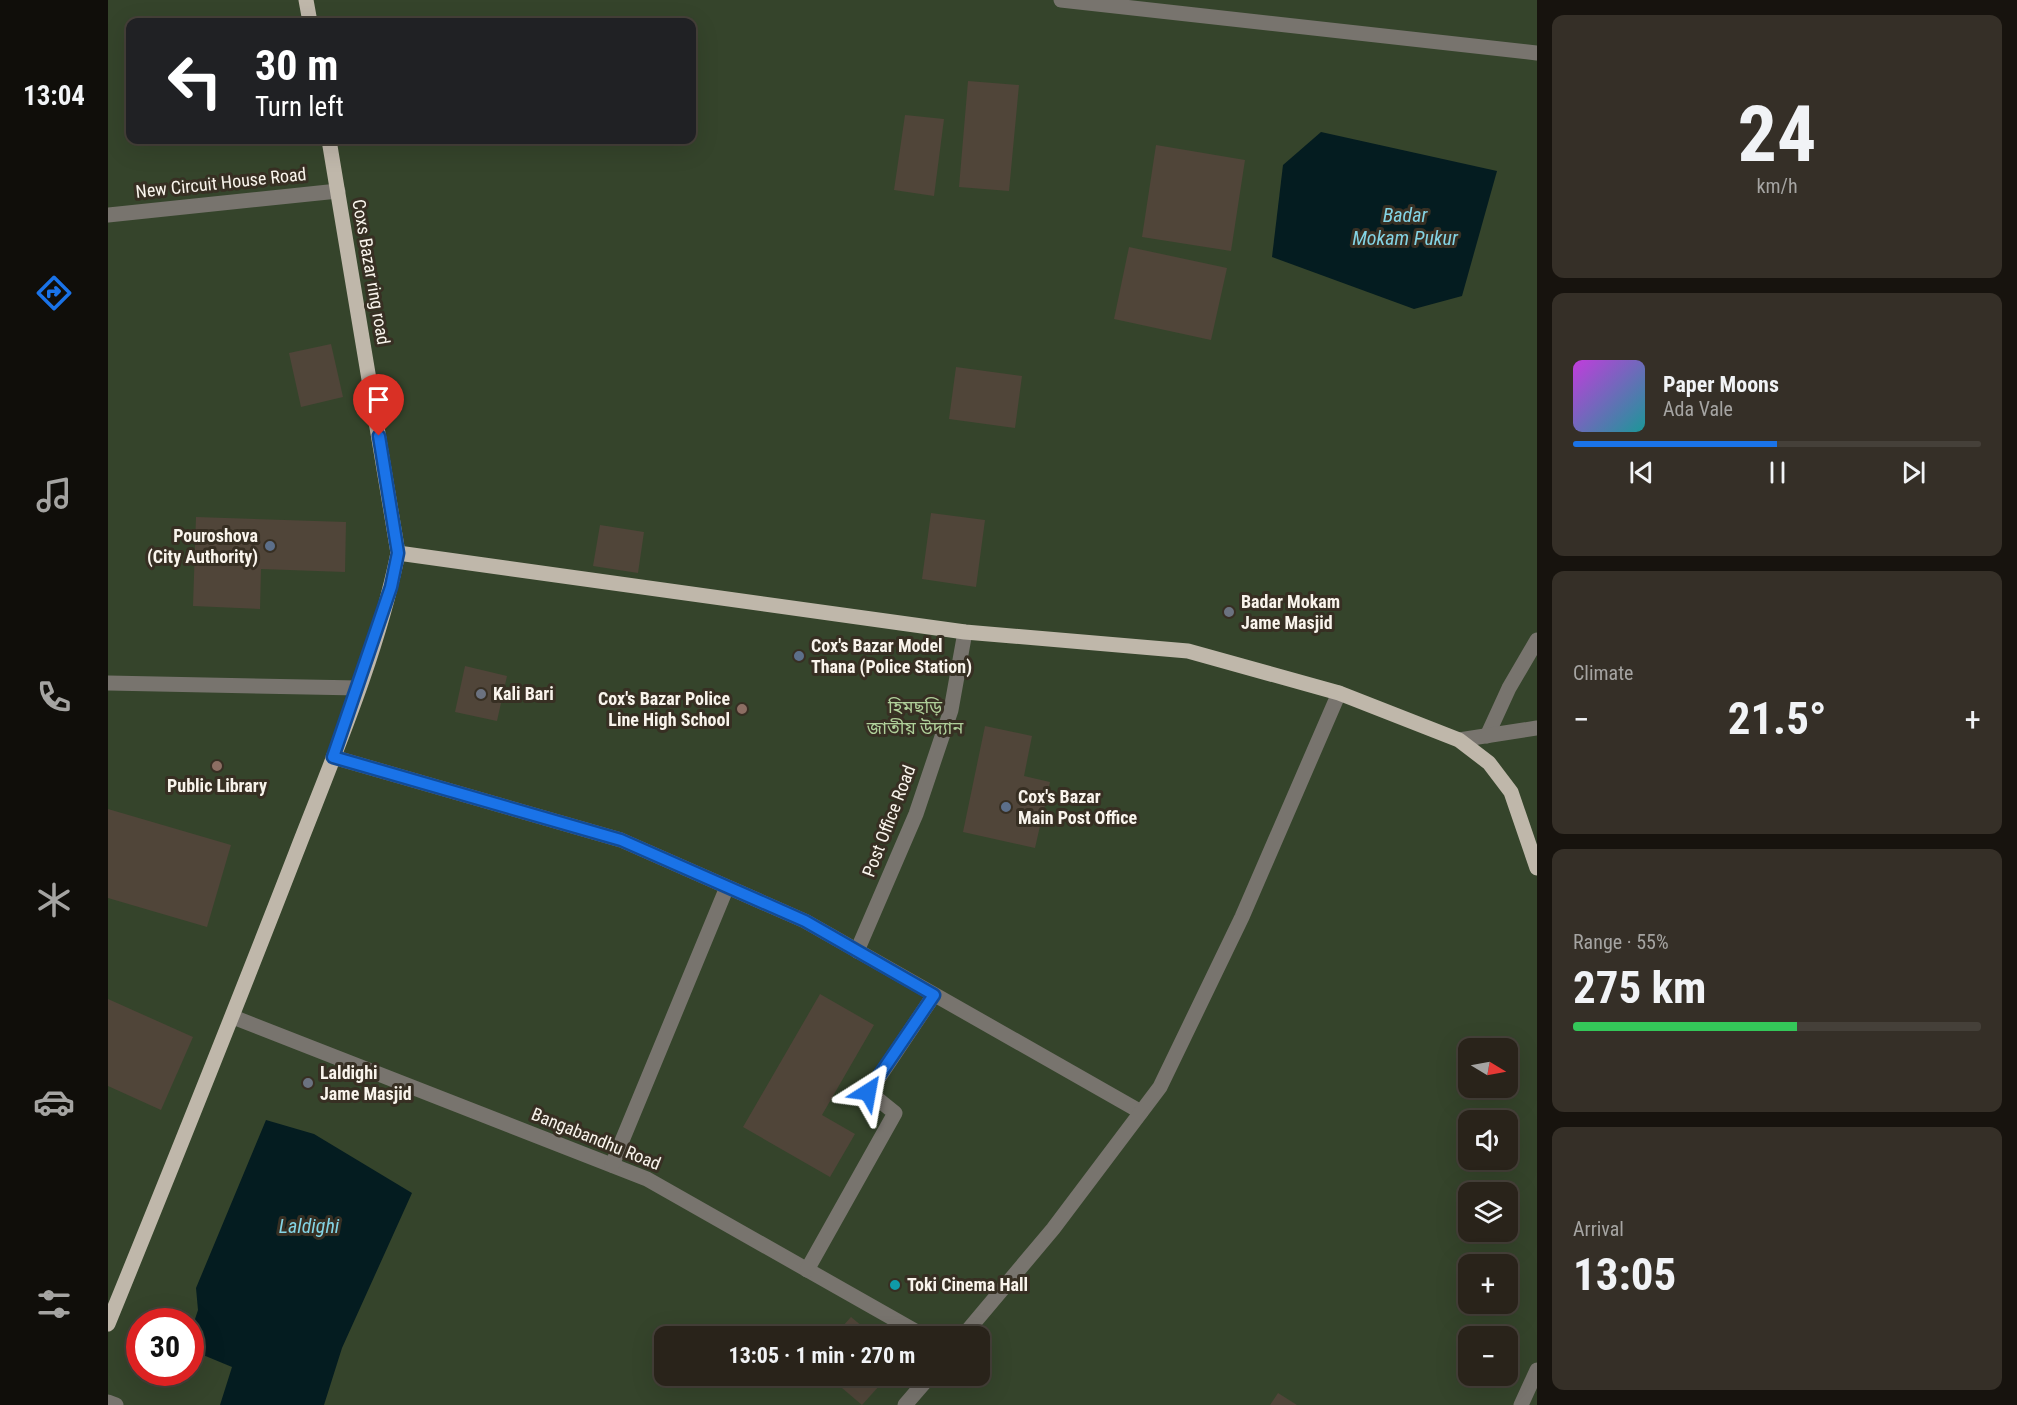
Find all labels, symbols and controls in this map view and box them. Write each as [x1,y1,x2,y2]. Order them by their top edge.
text: 30 m [255,41,338,90]
icon: left [156,42,234,120]
text: 13:04 [23,80,85,112]
text: 24 [1738,89,1816,180]
text: Turn left [255,91,344,123]
street label: New Circuit House Road [135,163,307,202]
text: km/h [1756,174,1798,198]
street label: Coxs Bazar ring road [348,198,395,346]
water label: Badar Mokam Pukur [1352,203,1459,250]
icon: directions [33,272,75,314]
text: Paper Moons [1663,372,1779,397]
pin [353,374,404,436]
icon: arrive [362,383,395,416]
text: Ada Vale [1663,397,1733,421]
icon: previous [1625,456,1658,489]
icon: pause [1761,456,1794,489]
icon: next [1897,456,1930,489]
icon: music [33,474,75,516]
place label: Pouroshova (City Authority) [147,525,258,568]
marker: Pouroshova (City Authority) [263,539,277,553]
place label: Badar Mokam Jame Masjid [1241,591,1340,633]
marker: Badar Mokam Jame Masjid [1222,605,1236,619]
place label: Cox's Bazar Model Thana (Police Station) [811,635,972,678]
marker: Cox's Bazar Model Thana (Police Station) [792,649,806,663]
text: Climate [1573,661,1633,685]
icon: phone [33,676,75,718]
place label: Kali Bari [493,683,554,704]
marker: Kali Bari [474,687,488,701]
place label: Cox's Bazar Police Line High School [598,688,730,730]
text: 21.5° [1728,692,1826,745]
park label: হিমছড়ি জাতীয় উদ্যান [866,696,964,738]
text: − [1573,700,1590,739]
text: + [1965,700,1981,739]
marker: Cox's Bazar Police Line High School [735,702,749,716]
marker: Public Library [210,759,224,773]
street label: Post Office Road [858,762,919,880]
place label: Public Library [167,775,267,796]
place label: Cox's Bazar Main Post Office [1018,786,1137,828]
marker: Cox's Bazar Main Post Office [999,800,1013,814]
icon: climate [33,879,75,921]
text: Range · 55% [1573,930,1669,954]
text: 275 km [1573,961,1706,1014]
north arrow [1458,1038,1518,1098]
map controls [1458,1038,1518,1386]
position arrow [836,1060,900,1124]
place label: Laldighi Jame Masjid [320,1062,412,1104]
marker: Laldighi Jame Masjid [301,1076,315,1090]
icon: car [33,1081,75,1123]
street label: Bangabandhu Road [529,1103,664,1174]
button: sound [1458,1110,1518,1170]
button: layers [1458,1182,1518,1242]
water label: Laldighi [279,1214,340,1238]
text: Arrival [1573,1217,1624,1241]
text: 13:05 [1573,1248,1676,1301]
button: + [1458,1254,1518,1314]
place label: Toki Cinema Hall [907,1274,1028,1295]
marker: Toki Cinema Hall [888,1278,902,1292]
icon: filters [33,1283,75,1325]
speed limit sign: 30 [126,1308,204,1386]
button: − [1458,1326,1518,1386]
text: 13:05 · 1 min · 270 m [729,1343,915,1368]

